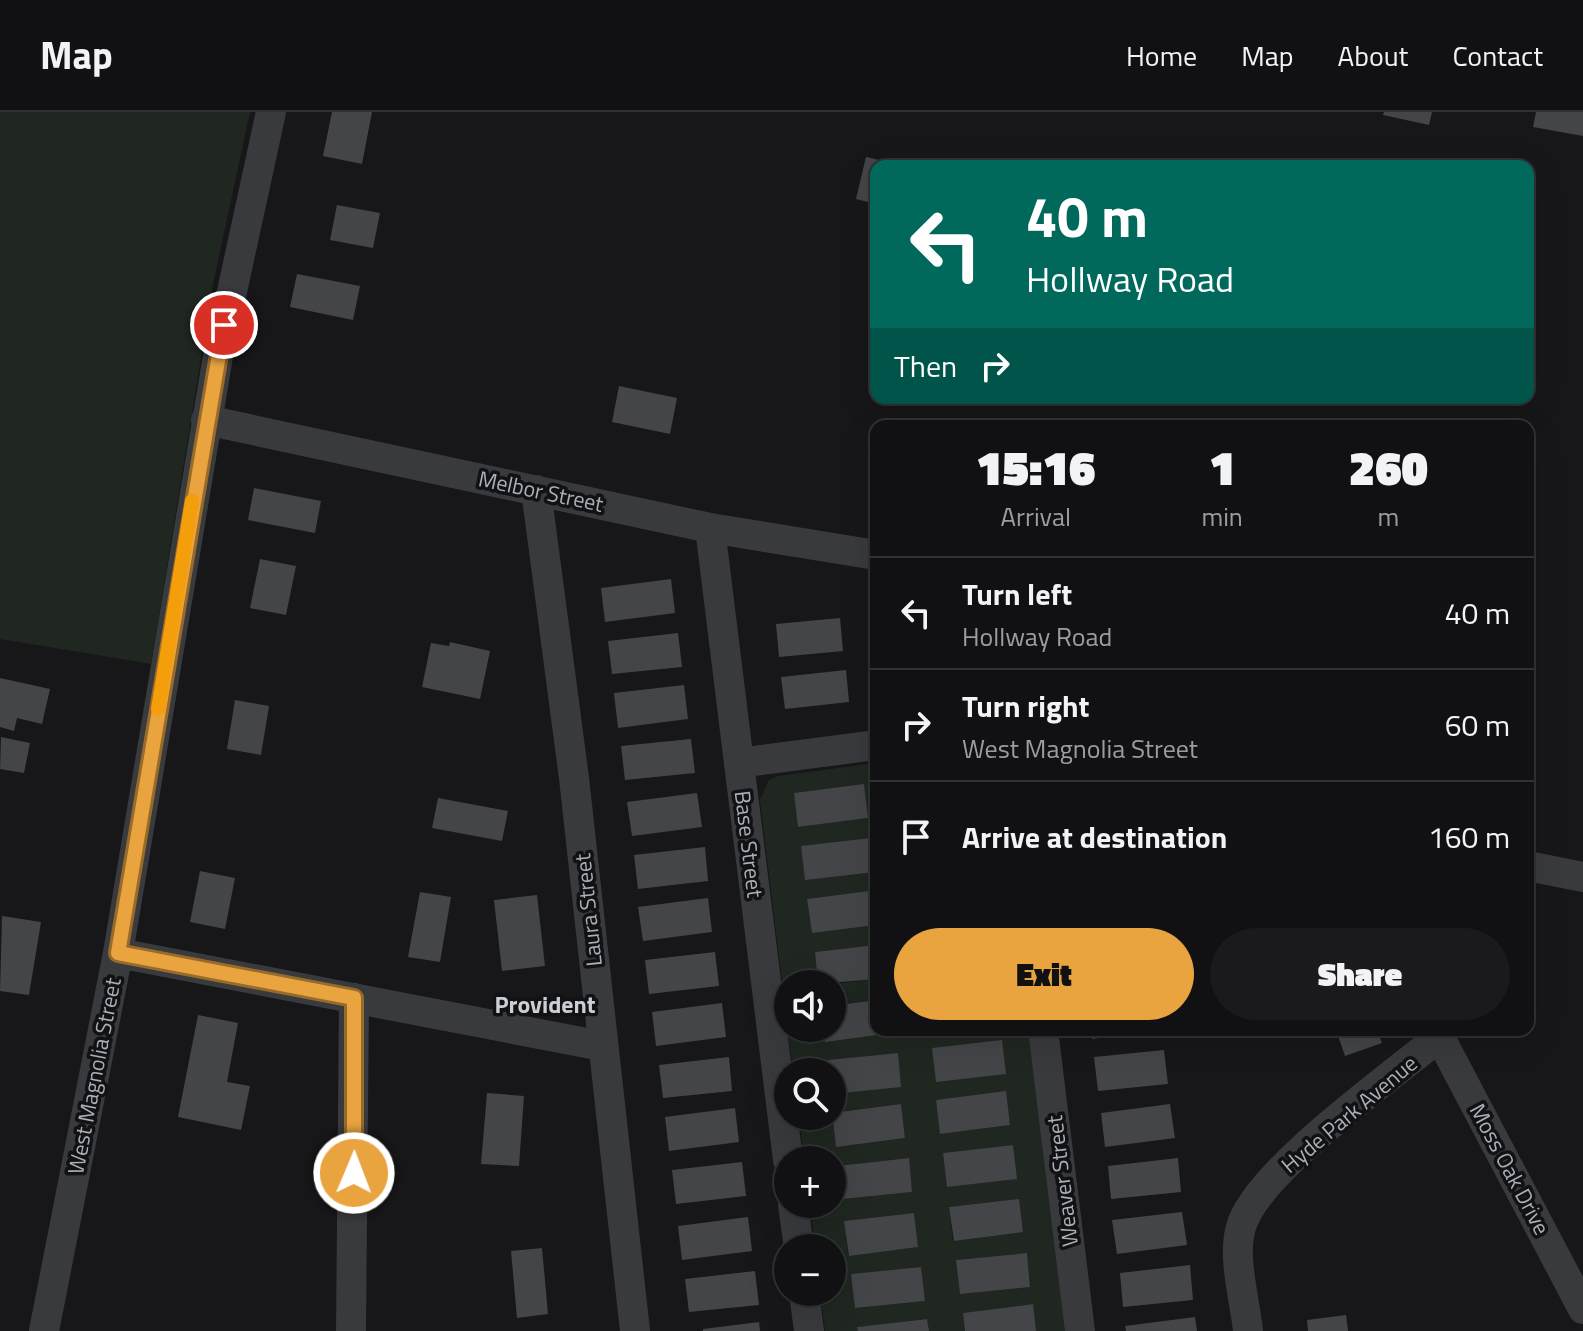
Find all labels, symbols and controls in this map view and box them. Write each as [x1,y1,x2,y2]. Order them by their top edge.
text: Map [40,26,113,84]
text: Home [1126,34,1197,77]
text: Map [1241,34,1294,77]
text: About [1338,34,1408,77]
text: Contact [1452,34,1543,77]
text: 40 m [1026,174,1148,259]
icon: left [894,192,998,296]
text: Hollway Road [1026,251,1234,306]
pin [190,291,258,359]
icon: arrive [202,303,246,347]
text: Then [894,343,957,389]
icon: right [973,344,1017,388]
text: 15:16 [976,431,1095,504]
text: 1 [1209,431,1235,504]
text: 260 [1349,431,1428,504]
street label: Melbor Street [475,461,607,521]
text: Arrival [1000,497,1071,536]
text: min [1201,497,1243,536]
text: m [1378,497,1399,536]
text: Turn left [962,571,1072,617]
text: 40 m [1445,590,1510,636]
icon: left [894,591,938,635]
text: Hollway Road [962,617,1112,656]
text: Turn right [962,683,1090,729]
text: 60 m [1445,702,1510,748]
icon: right [894,703,938,747]
text: West Magnolia Street [962,729,1198,768]
street label: Base Street [726,789,772,900]
text: Arrive at destination [962,814,1227,860]
text: 160 m [1428,814,1510,860]
icon: arrive [894,815,938,859]
street label: Laura Street [565,852,611,968]
button: Exit [894,928,1194,1020]
button: Share [1210,928,1510,1020]
map controls [774,970,846,1306]
button: sound [774,970,846,1042]
street label: West Magnolia Street [58,974,130,1177]
district label: Provident [494,986,596,1022]
street label: Hyde Park Avenue [1273,1047,1425,1181]
button: search [774,1058,846,1130]
street label: Moss Oak Drive [1461,1097,1559,1241]
street label: Weaver Street [1037,1113,1087,1248]
position arrow [312,1131,396,1215]
button: + [774,1146,846,1218]
button: − [774,1234,846,1306]

